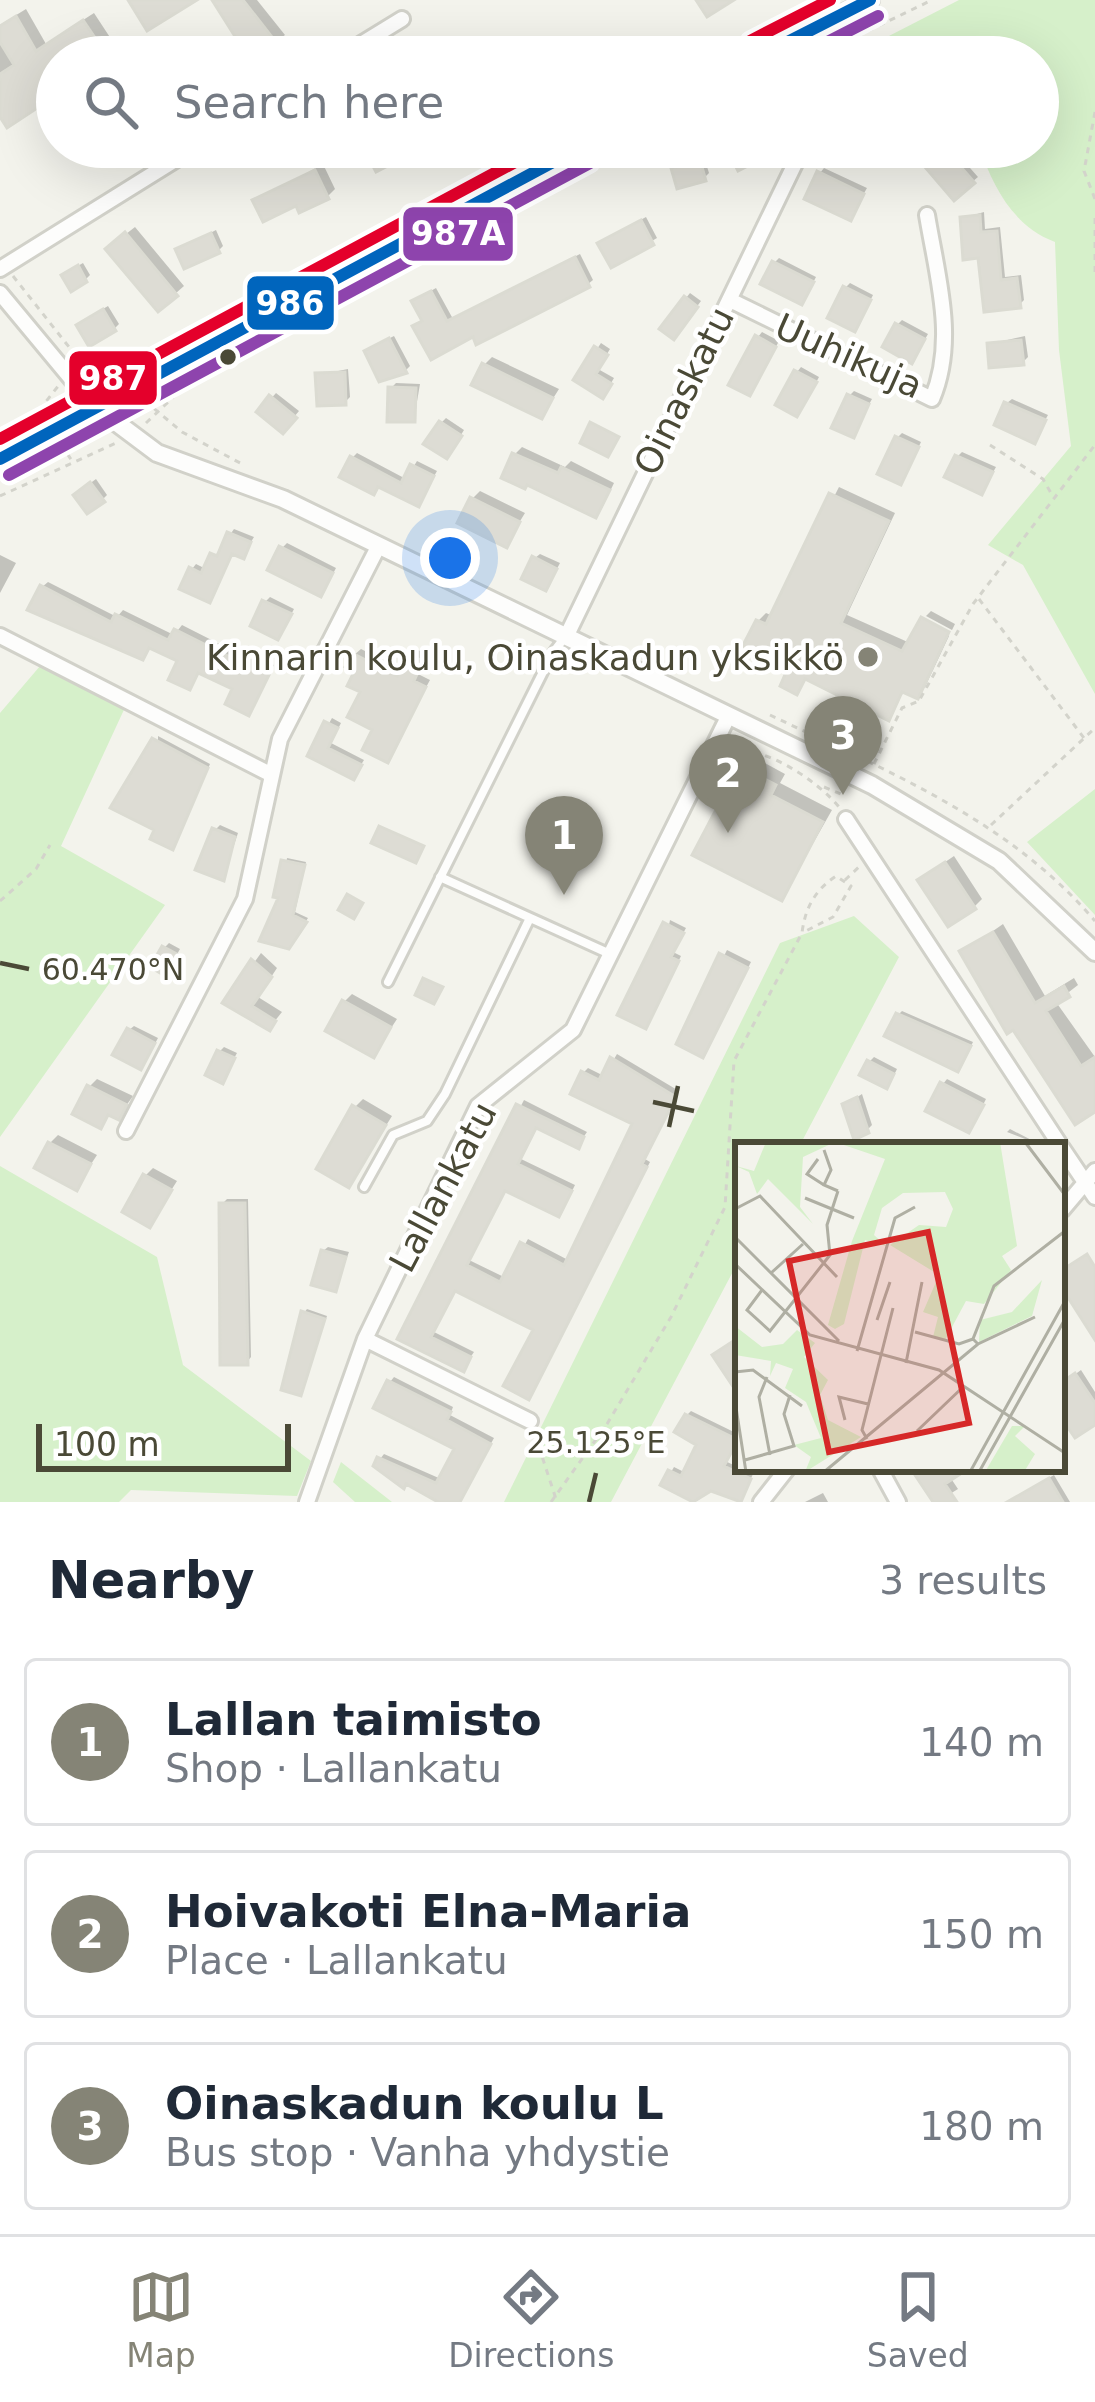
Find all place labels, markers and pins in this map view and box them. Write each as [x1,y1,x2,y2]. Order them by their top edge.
unlabelled marker [217,346,239,368]
place label: Kinnarin koulu, Oinaskadun yksikkö [206,637,844,678]
marker: Kinnarin koulu, Oinaskadun yksikkö [855,644,881,670]
pin: 3 [804,696,882,795]
pin: 2 [689,734,767,833]
pin: 1 [525,796,603,895]

